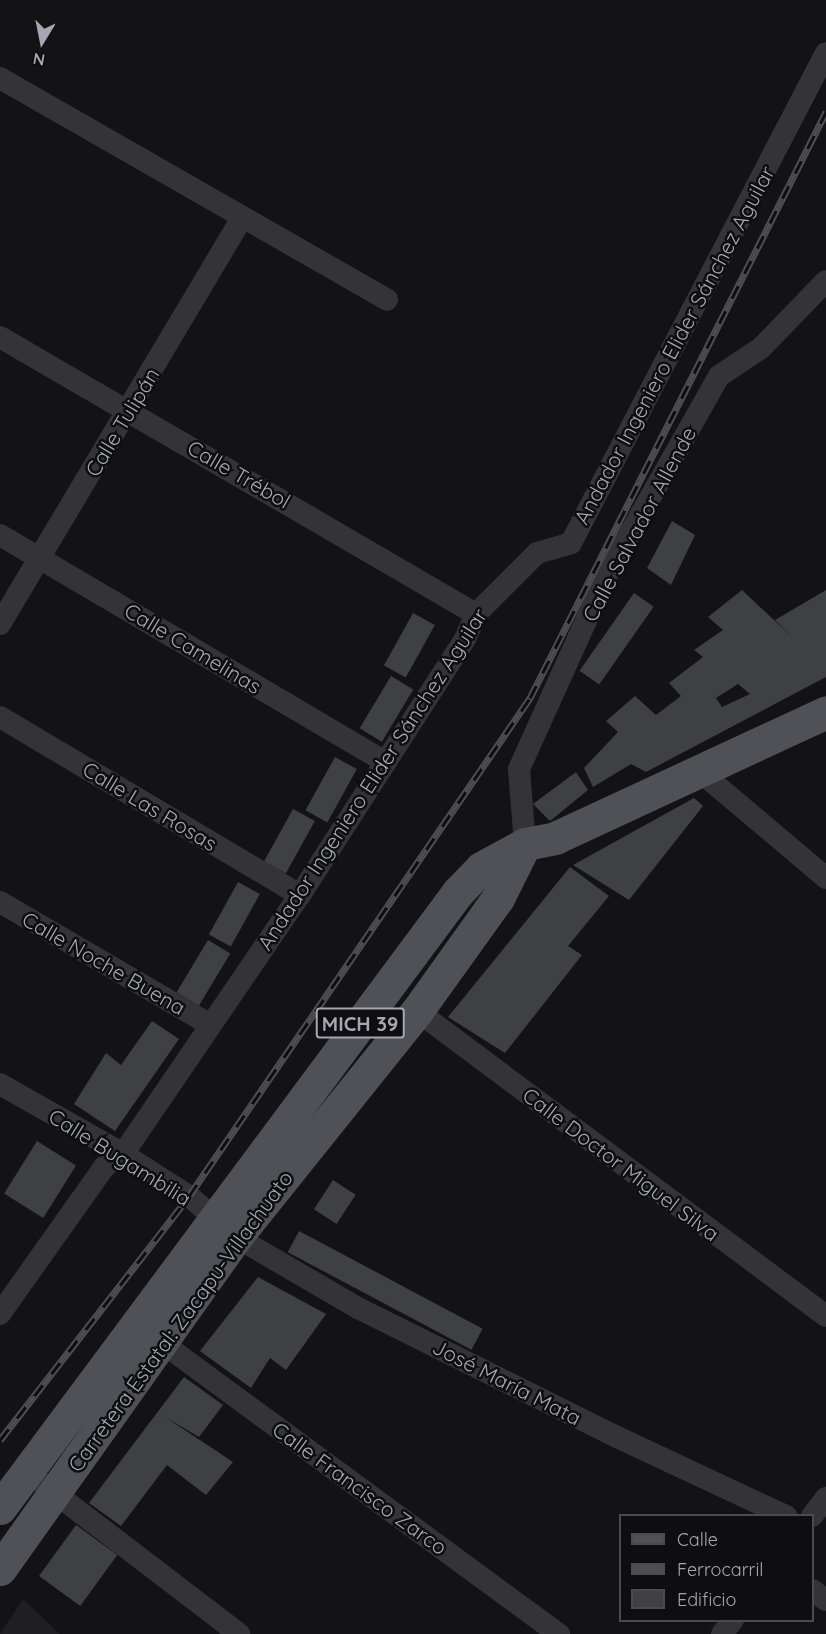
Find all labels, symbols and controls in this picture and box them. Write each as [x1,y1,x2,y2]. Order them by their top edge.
north arrow [12,12,72,72]
text: N [31,49,46,71]
street label: Andador Ingeniero Elider Sánchez Aguilar [568,161,780,529]
street label: Calle Tulipán [80,363,164,481]
street label: Calle Salvador Allende [577,422,701,626]
street label: Calle Trébol [183,434,295,514]
street label: Calle Camelinas [120,597,266,699]
street label: Andador Ingeniero Elider Sánchez Aguilar [252,603,492,955]
street label: Calle Las Rosas [78,756,222,856]
street label: Calle Noche Buena [18,906,190,1020]
road number: MICH 39 [315,1006,405,1040]
street label: Calle Doctor Miguel Silva [518,1082,724,1246]
street label: Calle Bugambilia [44,1103,196,1211]
street label: Carretera Estatal: Zacapu-Villachuato [62,1166,298,1476]
street label: José María Mata [429,1334,585,1430]
street label: Calle Francisco Zarco [268,1416,452,1560]
legend [619,1514,814,1622]
text: Calle [677,1528,718,1551]
text: Ferrocarril [677,1558,764,1581]
text: Edificio [677,1588,736,1611]

